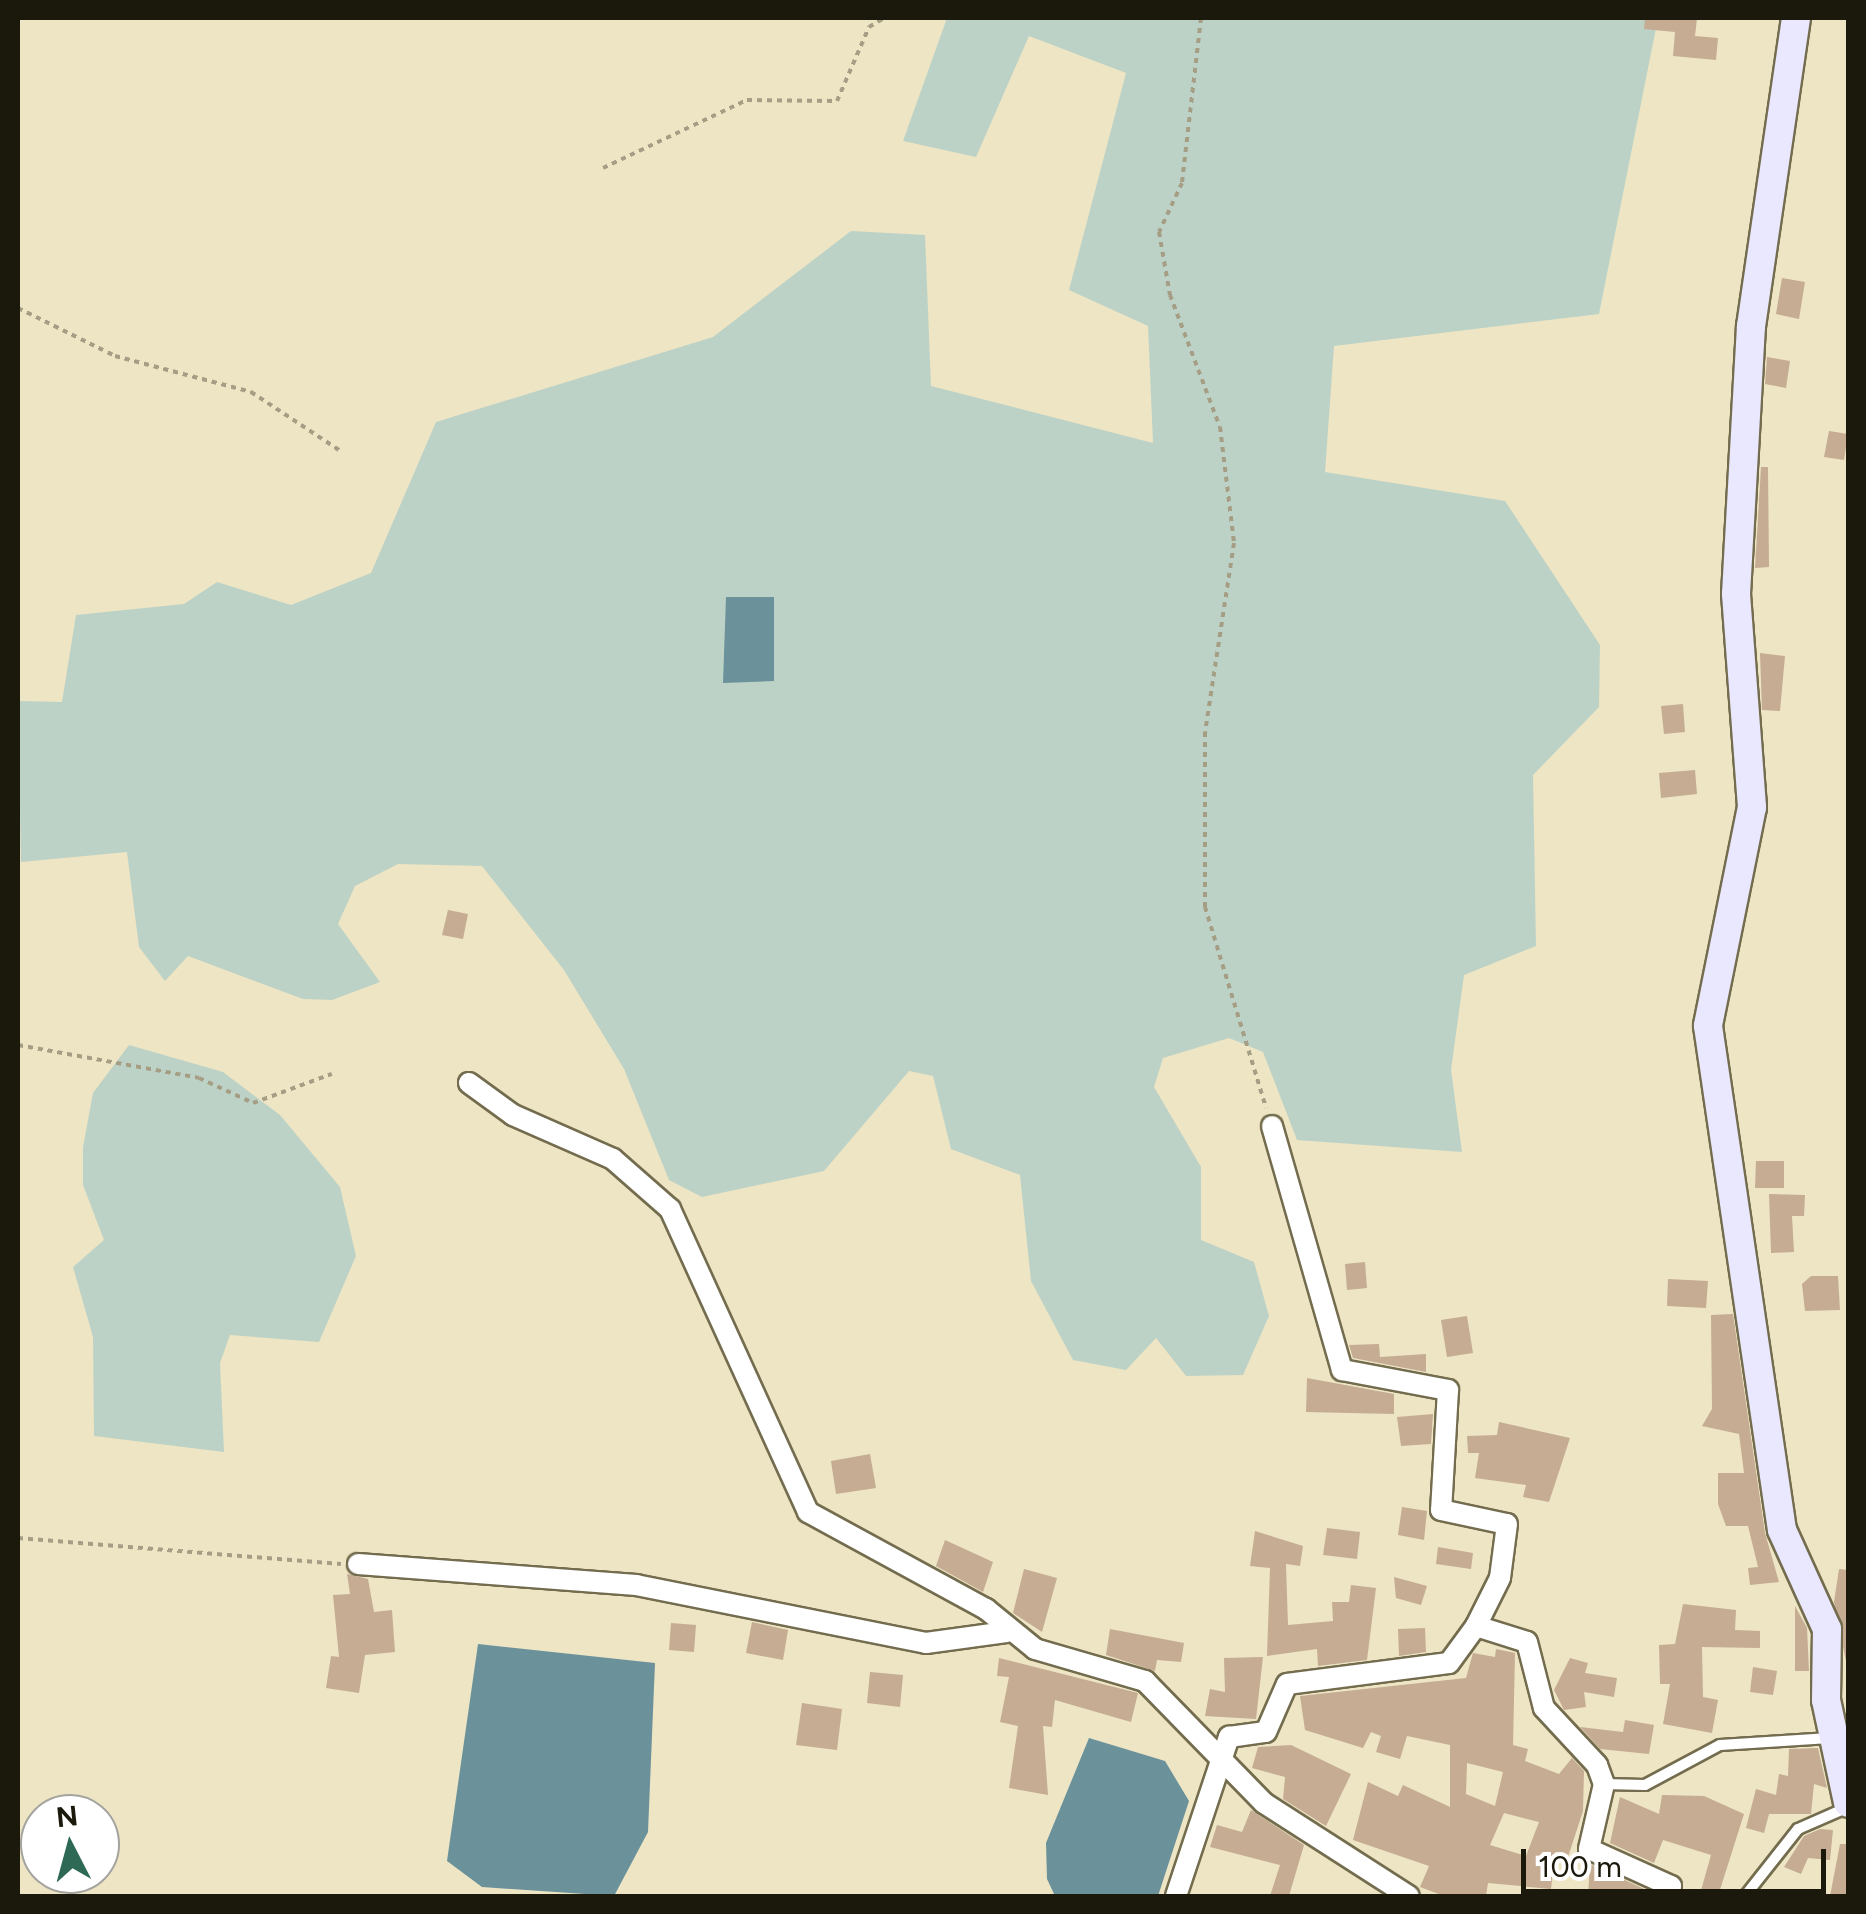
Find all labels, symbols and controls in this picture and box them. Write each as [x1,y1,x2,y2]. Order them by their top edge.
north arrow [20,1794,120,1894]
text: N [55,1798,80,1834]
scale bar [1526,1829,1831,1891]
text: 100 m [1538,1848,1622,1885]

